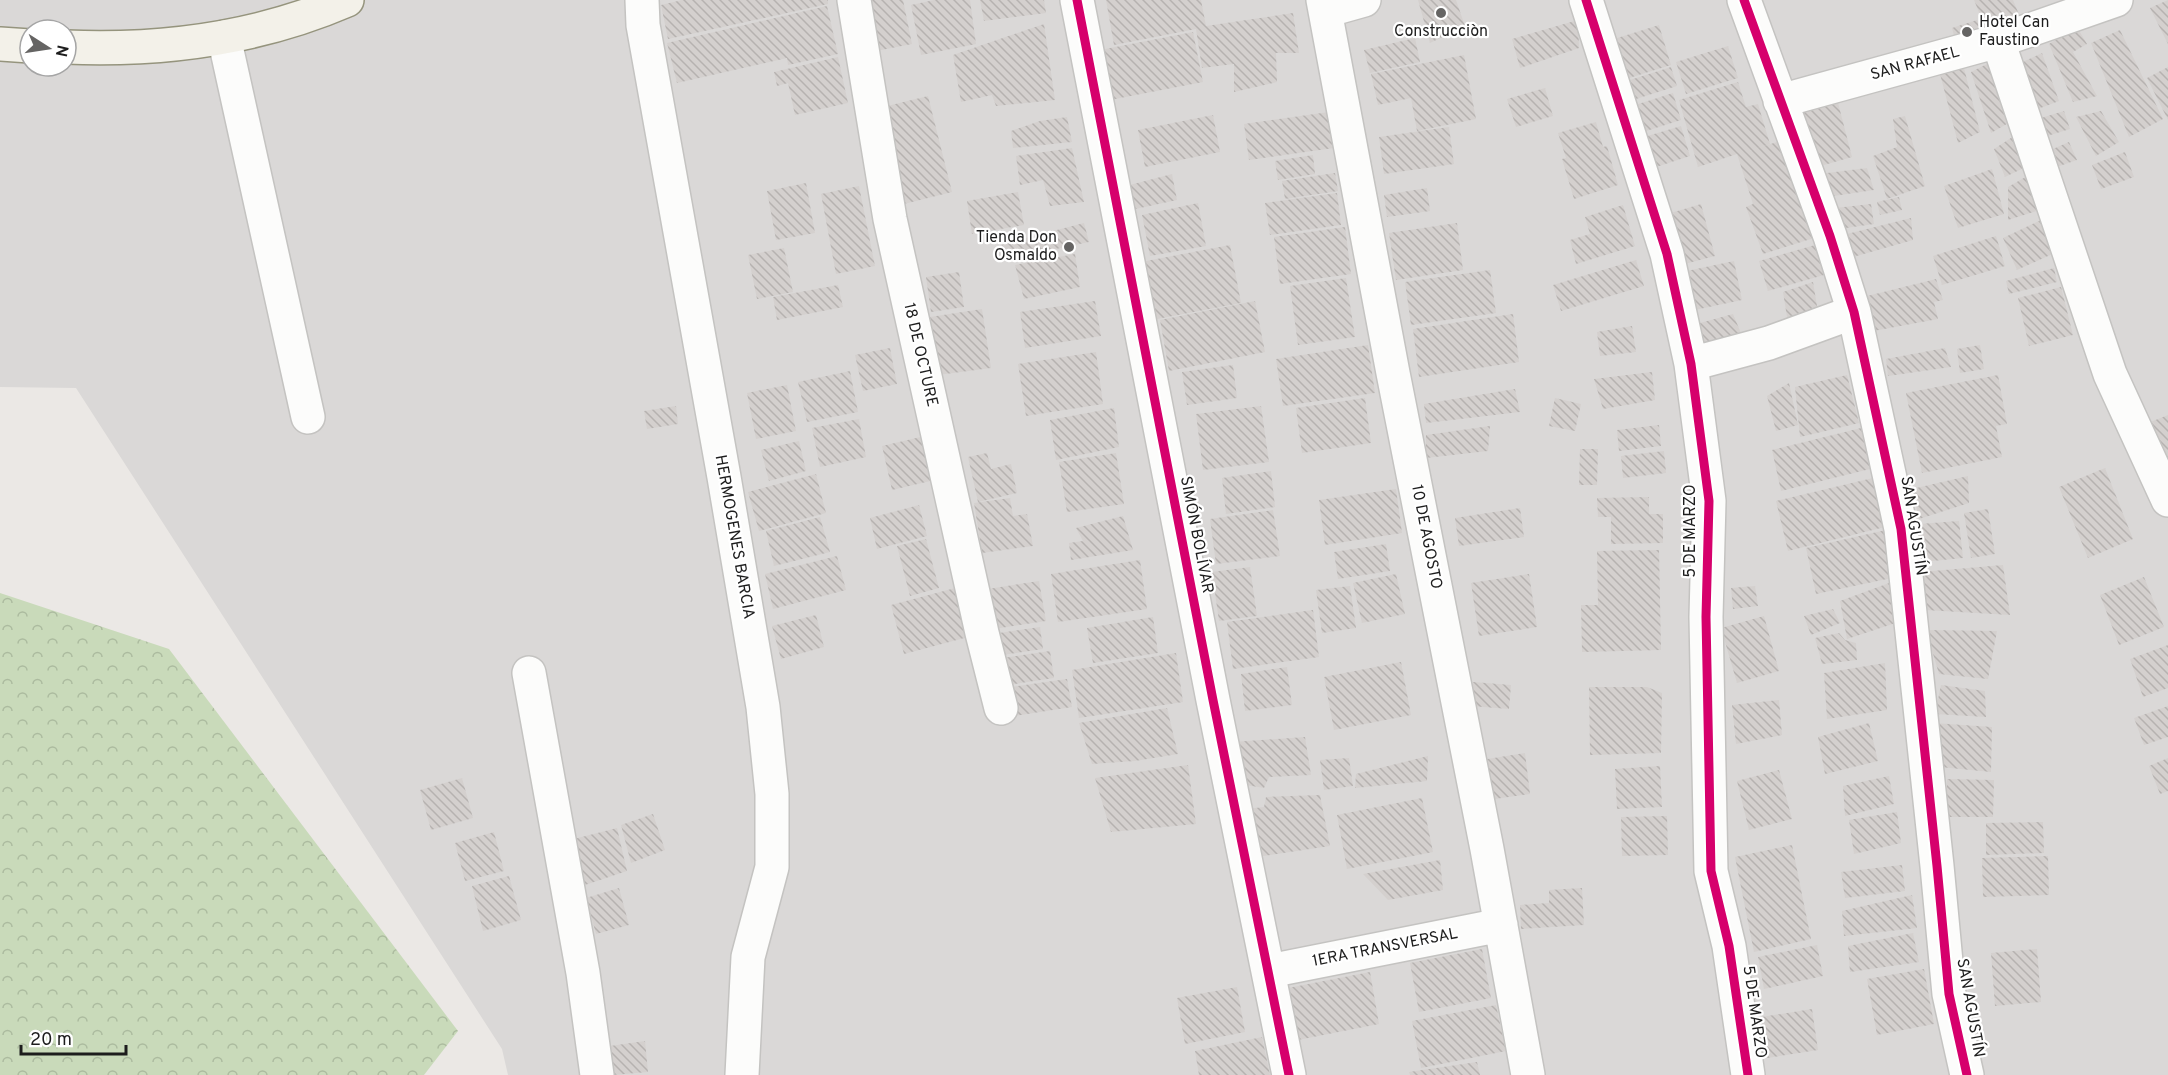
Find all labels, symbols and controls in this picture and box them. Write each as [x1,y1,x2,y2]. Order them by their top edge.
marker: Construcciòn [1434,6,1448,20]
place label: Hotel Can Faustino [1979,13,2049,51]
north arrow [18,18,78,78]
place label: Construcciòn [1394,22,1488,42]
marker: Hotel Can Faustino [1960,25,1974,39]
text: N [50,43,72,58]
street label: SAN RAFAEL [1868,43,1962,85]
place label: Tienda Don Osmaldo [976,228,1057,266]
marker: Tienda Don Osmaldo [1062,240,1076,254]
street label: 18 DE OCTURE [898,301,942,409]
street label: HERMOGENES BARCIA [710,453,758,621]
street label: SIMÓN BOLÍVAR [1175,474,1219,595]
street label: SAN AGUSTÍN [1895,474,1933,577]
street label: 10 DE AGOSTO [1406,483,1446,591]
street label: 5 DE MARZO [1681,484,1701,578]
street label: 1ERA TRANSVERSAL [1310,924,1460,972]
street label: SAN AGUSTÍN [1951,956,1991,1059]
street label: 5 DE MARZO [1738,964,1770,1060]
scale bar [21,1018,126,1056]
text: 20 m [30,1029,72,1052]

